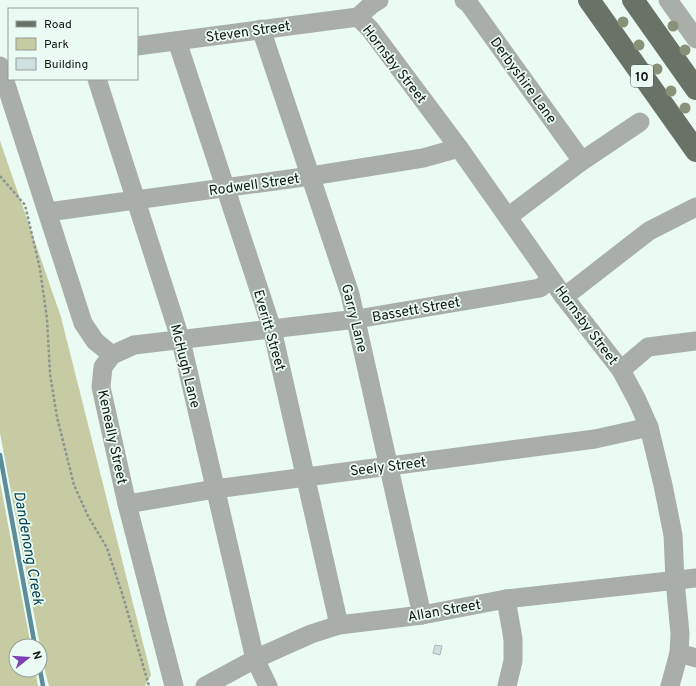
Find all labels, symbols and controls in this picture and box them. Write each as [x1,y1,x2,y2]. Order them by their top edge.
legend [8,8,138,80]
text: Road [44,17,72,33]
street label: Steven Street [205,18,292,47]
street label: Hornsby Street [358,22,430,107]
street label: Derbyshire Lane [486,34,560,127]
text: Park [44,37,69,53]
text: Building [44,57,88,73]
road number: 10 [631,65,653,87]
street label: Rodwell Street [208,171,301,200]
street label: Garry Lane [337,282,370,354]
street label: Hornsby Street [551,283,621,369]
street label: Everitt Street [249,288,288,373]
street label: Bassett Street [371,294,462,327]
street label: McHugh Lane [166,323,203,410]
street label: Keneally Street [93,389,130,486]
street label: Seely Street [349,454,427,481]
water label: Dandenong Creek [8,490,47,607]
street label: Allan Street [406,597,482,626]
north arrow [8,638,48,678]
text: N [29,650,44,661]

